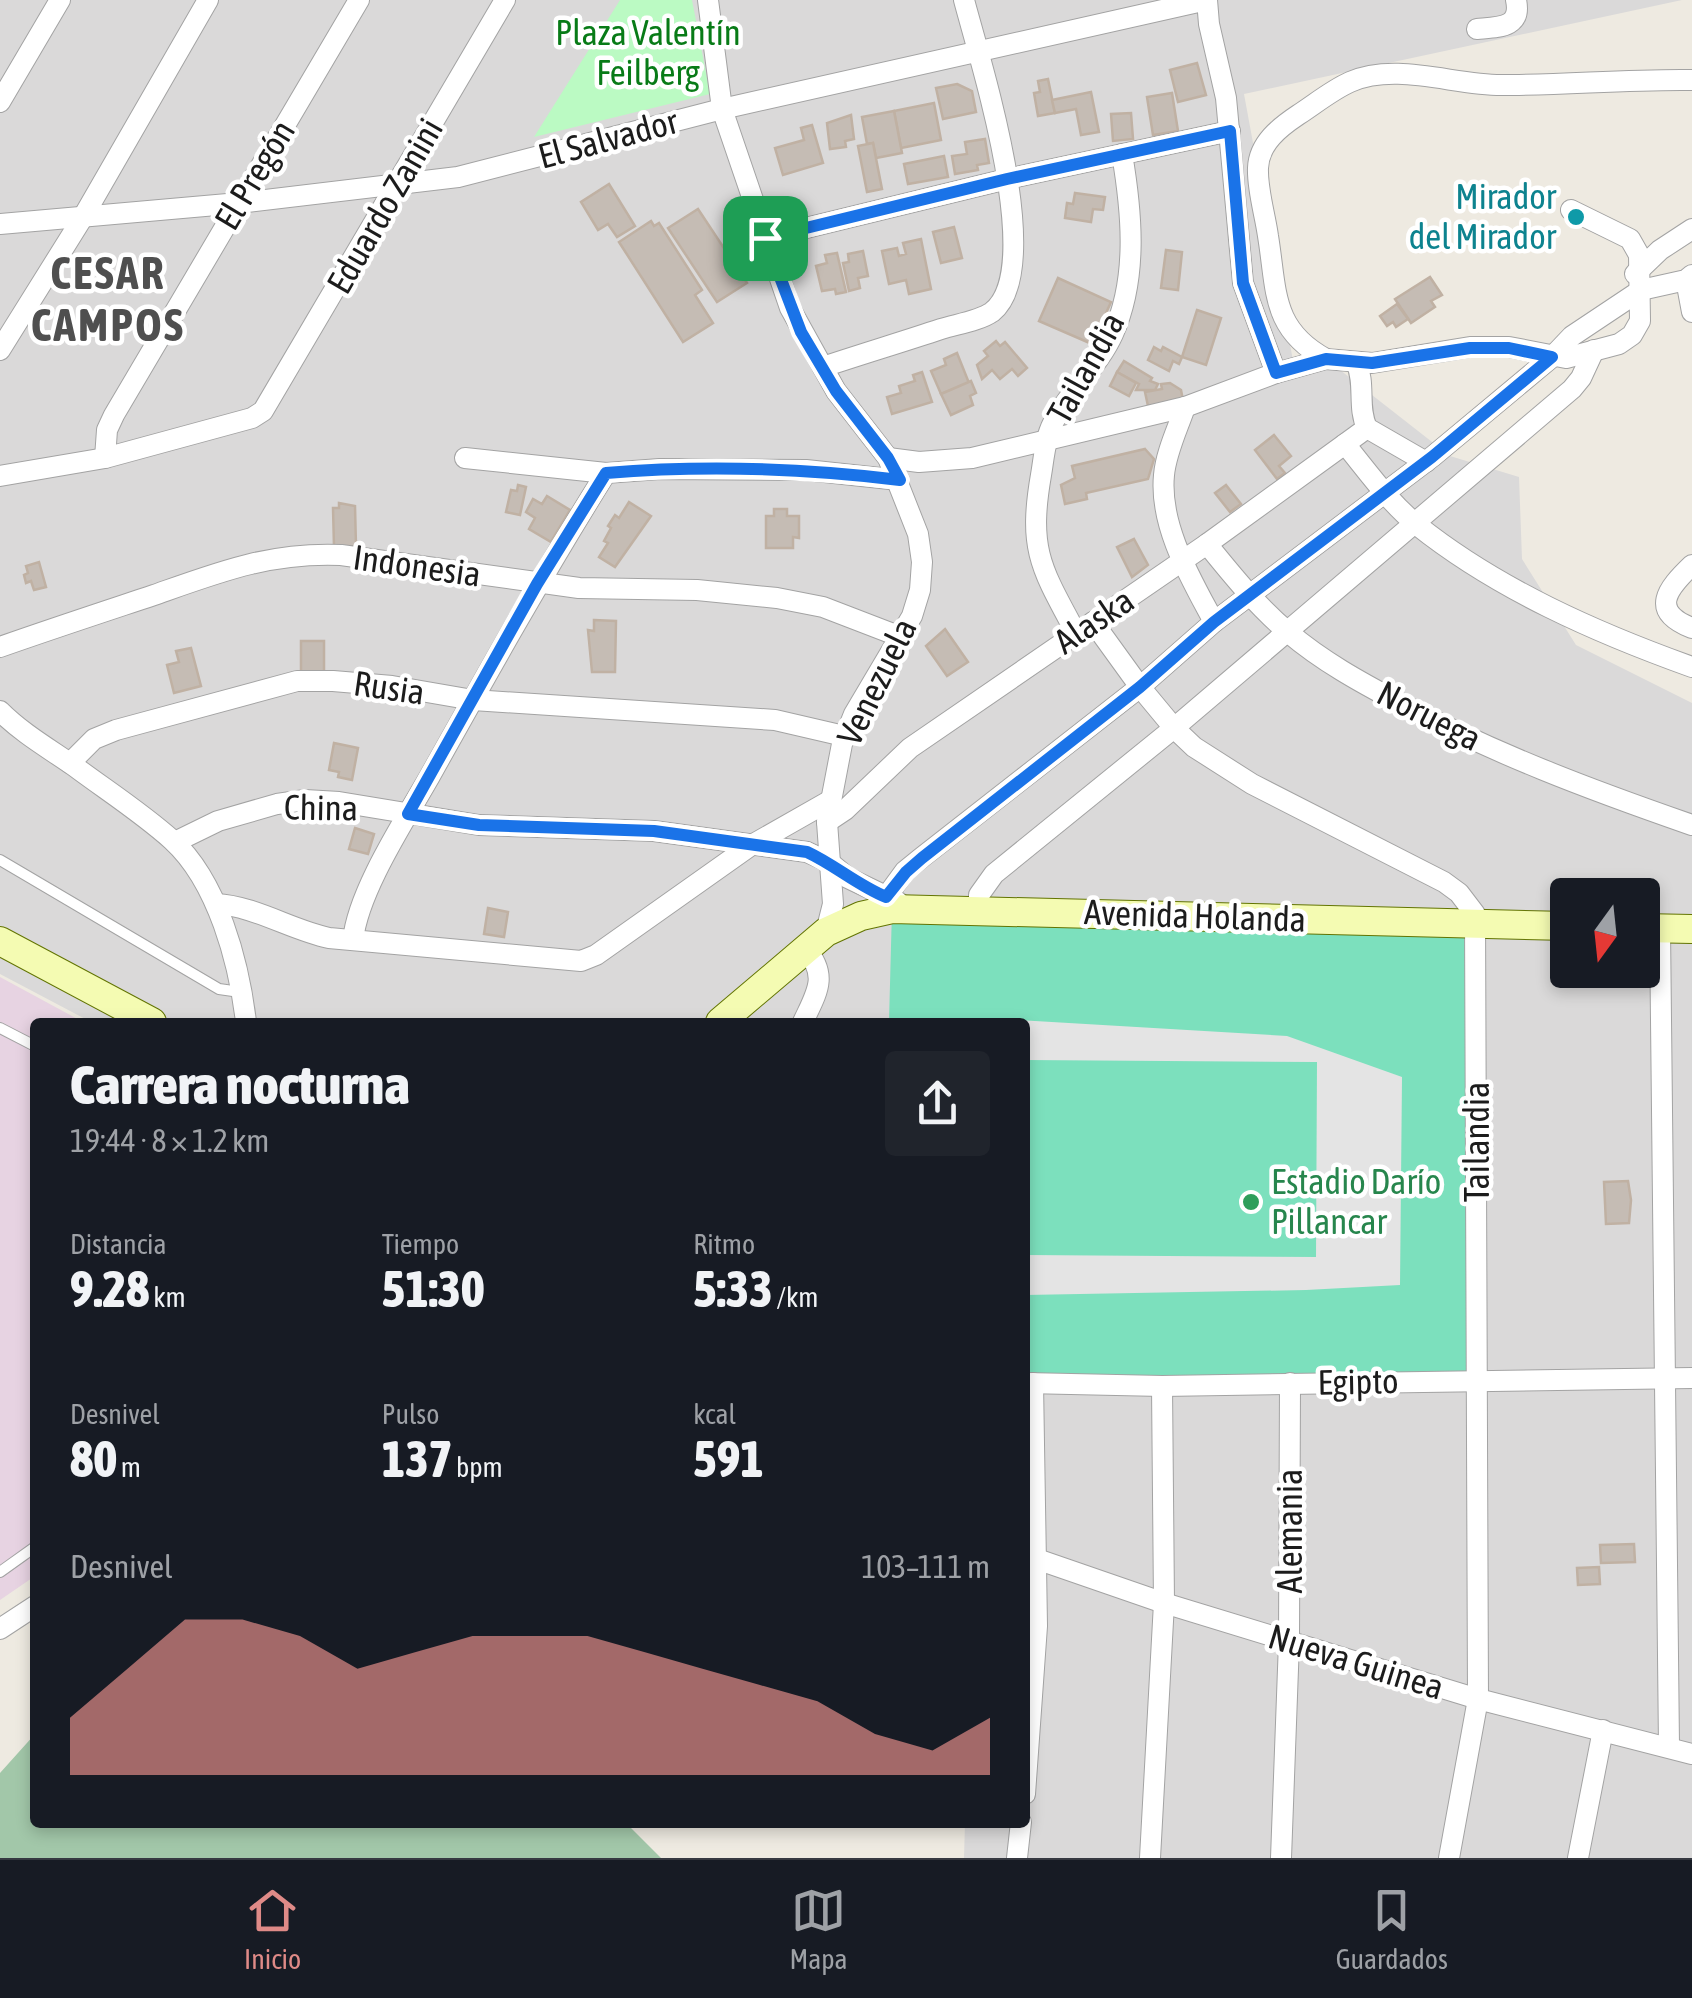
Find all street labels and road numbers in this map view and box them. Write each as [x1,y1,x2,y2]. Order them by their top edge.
street label: El Salvador [534,100,682,176]
street label: Eduardo Zanini [318,111,450,300]
street label: El Pregón [206,113,302,236]
street label: Tailandia [1038,305,1132,430]
street label: Indonesia [351,536,484,594]
street label: Alaska [1046,579,1141,661]
street label: Venezuela [828,612,924,751]
street label: Rusia [351,662,427,712]
street label: Noruega [1371,672,1488,758]
street label: China [284,786,358,828]
street label: Avenida Holanda [1083,891,1307,939]
street label: Tailandia [1456,1082,1496,1202]
street label: Egipto [1317,1360,1399,1402]
street label: Alemania [1269,1469,1309,1593]
street label: Nueva Guinea [1264,1615,1449,1707]

